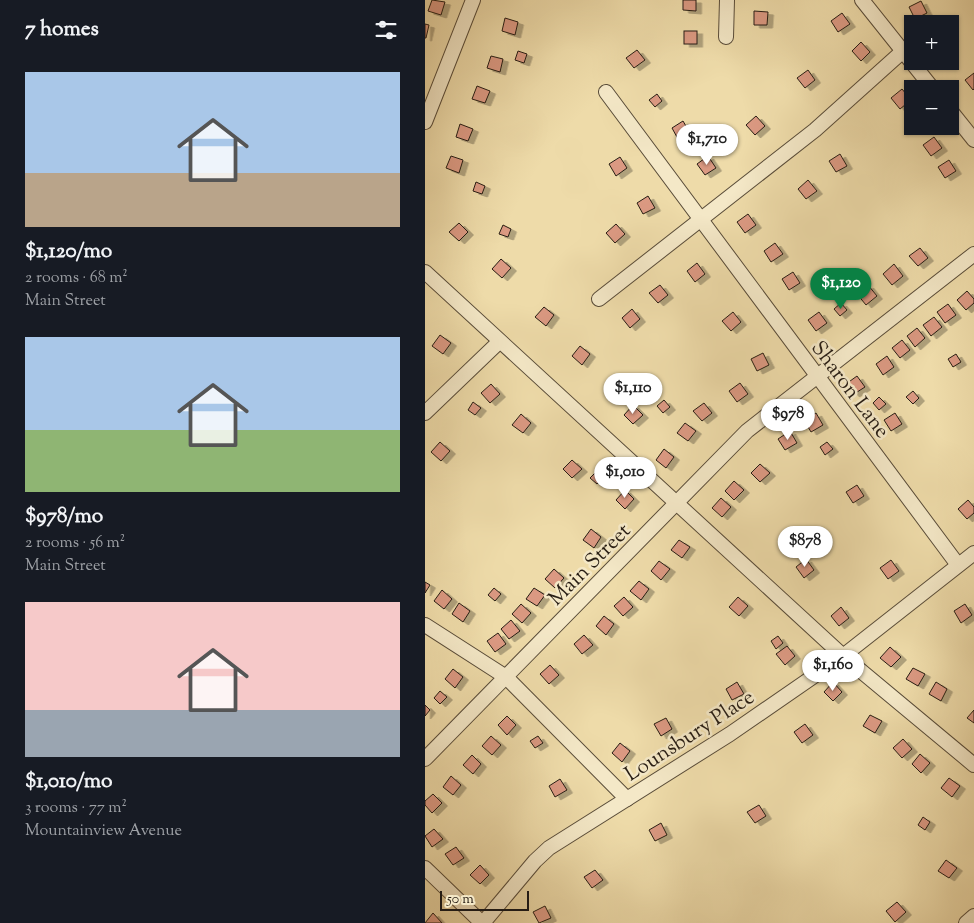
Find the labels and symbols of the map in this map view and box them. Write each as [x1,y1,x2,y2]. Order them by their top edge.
pin: $1,710 [666,124,748,166]
pin: $1,120 [800,268,882,310]
street label: Sharon Lane [803,335,896,445]
pin: $1,110 [592,372,674,415]
pin: $978 [758,398,818,441]
pin: $1,010 [584,456,666,499]
street label: Main Street [542,517,639,614]
pin: $878 [775,526,835,568]
pin: $1,160 [792,650,874,692]
street label: Lounsbury Place [619,683,761,790]
scale bar [440,888,529,911]

